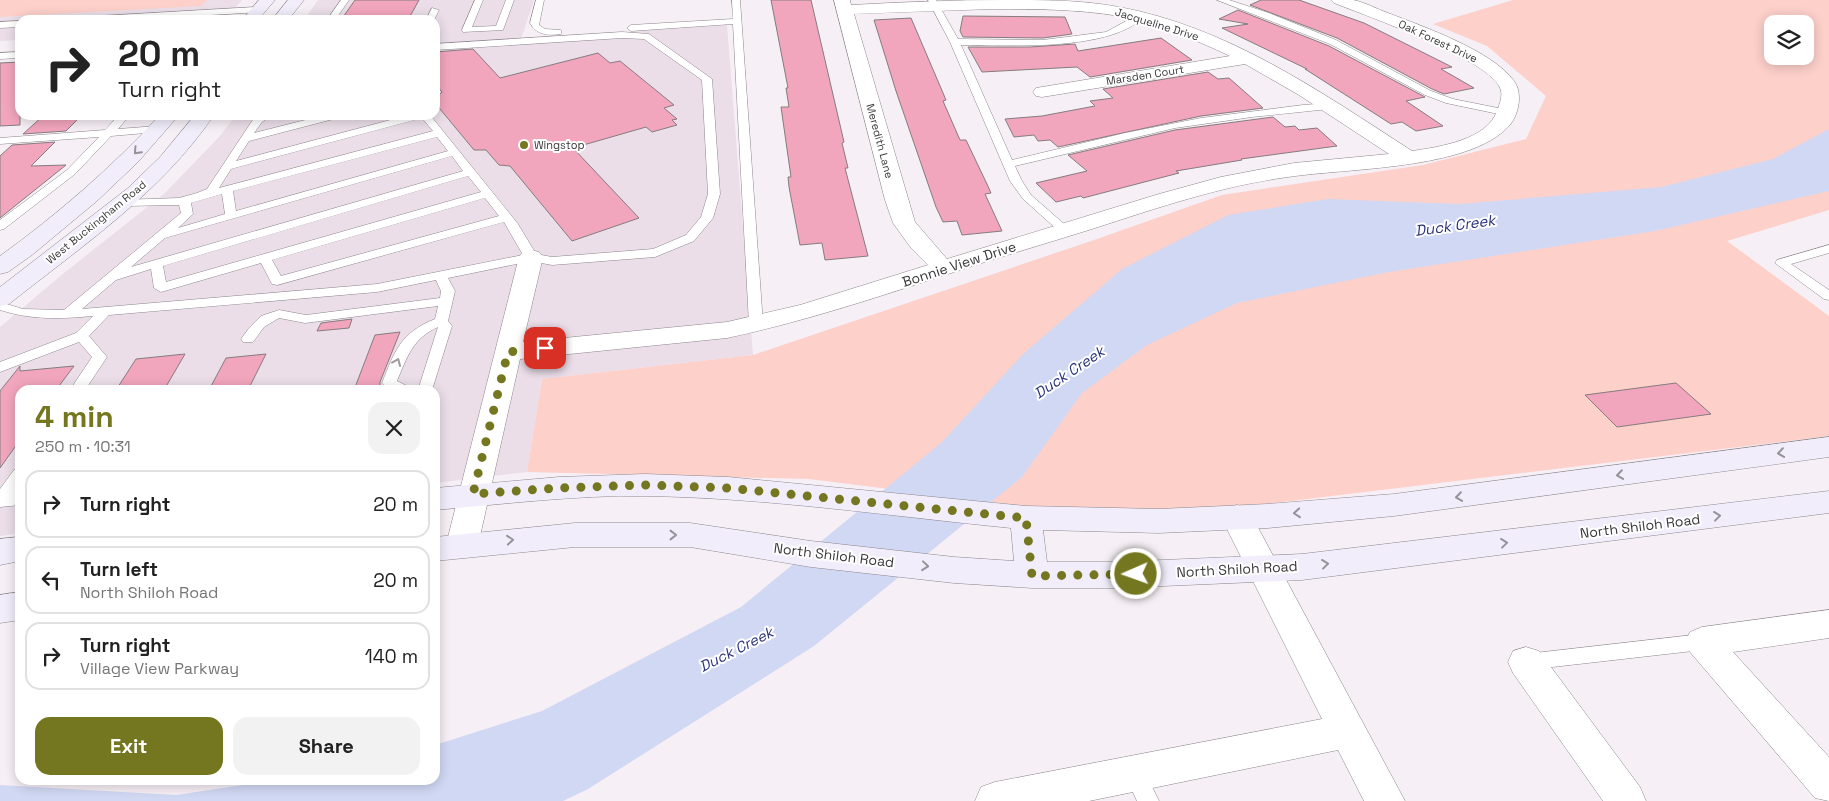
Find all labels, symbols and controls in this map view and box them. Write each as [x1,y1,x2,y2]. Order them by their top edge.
street label: Jacqueline Drive [1113,5,1201,43]
map controls [1764,15,1814,65]
button: layers [1764,15,1814,65]
street label: Oak Forest Drive [1396,17,1480,65]
text: 20 m [118,32,200,76]
icon: right [35,35,100,100]
street label: Marsden Court [1105,62,1185,88]
text: Turn right [118,75,221,103]
street label: Meredith Lane [863,102,897,180]
place label: Wingstop [534,138,585,152]
marker: Wingstop [518,139,530,151]
one-way arrow [134,146,143,155]
street label: West Buckingham Road [43,177,149,267]
water label: Duck Creek [1414,210,1498,240]
street label: Bonnie View Drive [900,237,1018,291]
pin [524,327,566,369]
icon: arrive [531,334,559,362]
water label: Duck Creek [1030,340,1109,402]
one-way arrow [391,358,402,367]
text: 4 min [35,397,114,436]
button: close [368,402,420,454]
text: 250 m · 10:31 [35,436,131,457]
one-way arrow [1776,448,1785,458]
one-way arrow [1615,469,1623,480]
icon: right [37,490,65,518]
one-way arrow [1454,491,1463,501]
text: Turn right [80,492,170,517]
text: 20 m [373,492,418,517]
one-way arrow [1293,507,1301,518]
street label: North Shiloh Road [1579,510,1701,542]
one-way arrow [1714,511,1722,522]
one-way arrow [669,530,677,540]
one-way arrow [507,535,515,546]
one-way arrow [1500,538,1508,549]
street label: North Shiloh Road [773,539,895,571]
position arrow [1109,547,1161,599]
text: Turn left [80,557,158,582]
street label: North Shiloh Road [1176,557,1298,581]
one-way arrow [1322,559,1330,570]
one-way arrow [922,560,930,571]
icon: left [37,566,65,594]
text: 20 m [373,568,418,593]
text: North Shiloh Road [80,582,218,603]
water label: Duck Creek [696,621,778,676]
text: Turn right [80,633,170,658]
icon: right [37,642,65,670]
text: 140 m [365,644,418,669]
text: Village View Parkway [80,658,239,679]
button: Exit [35,717,223,775]
button: Share [233,717,420,775]

